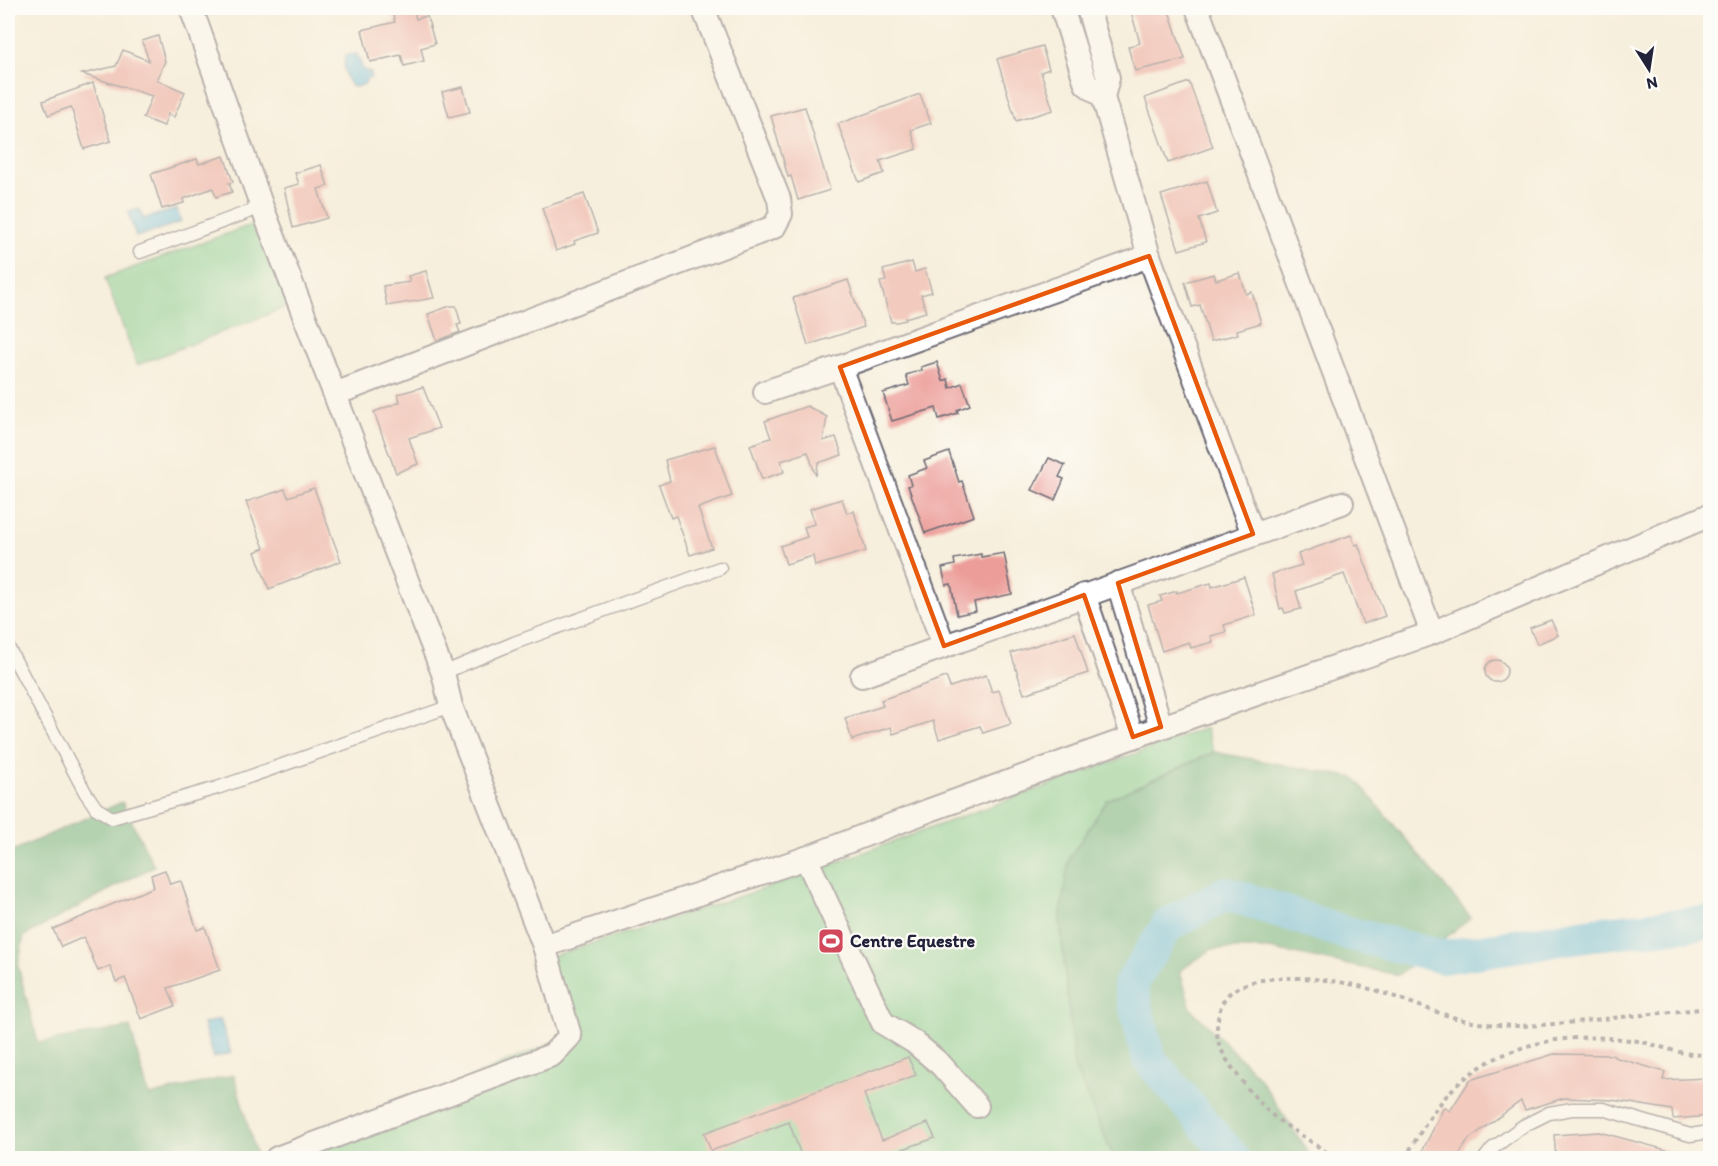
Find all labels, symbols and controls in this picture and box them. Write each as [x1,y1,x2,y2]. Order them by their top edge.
north arrow [1619,39,1679,99]
text: N [1645,73,1659,94]
sports icon: Centre Equestre [816,926,846,956]
place label: Centre Equestre [850,930,975,952]

